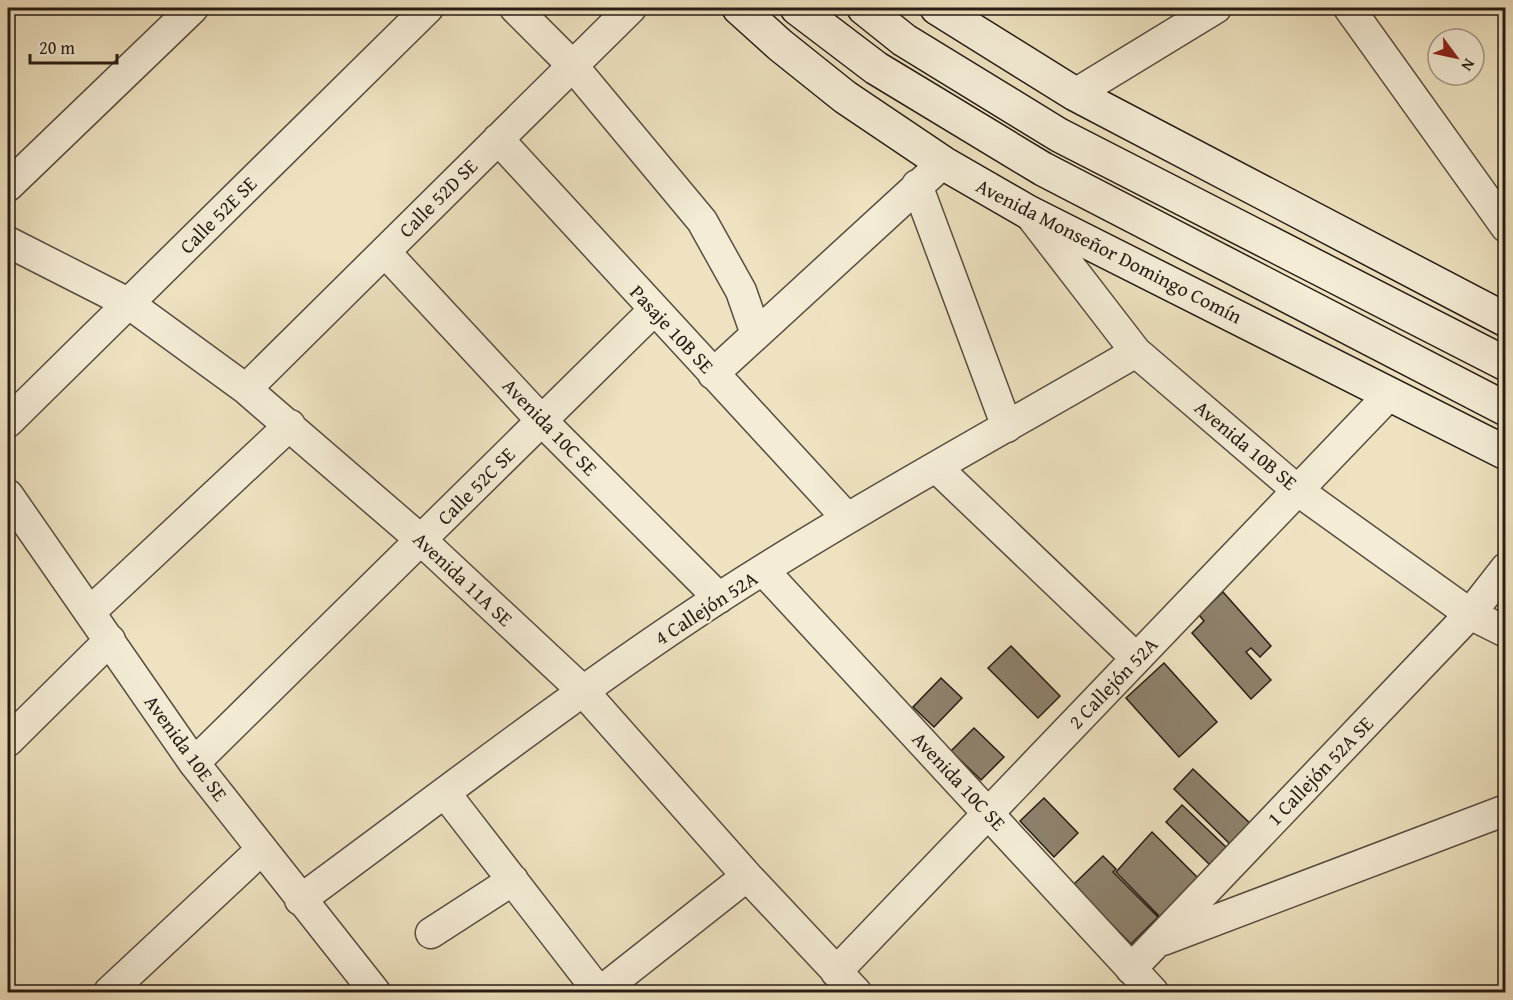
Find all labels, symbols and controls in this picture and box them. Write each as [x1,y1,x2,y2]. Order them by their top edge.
scale bar [30,27,117,65]
north arrow [1426,27,1486,87]
text: 20 m [39,34,75,61]
text: N [1455,54,1482,76]
street label: Calle 52D SE [392,152,484,244]
street label: Calle 52E SE [172,169,263,260]
street label: Avenida Monseñor Domingo Comín [971,171,1247,330]
street label: Pasaje 10B SE [624,278,721,379]
street label: Avenida 10C SE [496,371,604,482]
street label: Avenida 10B SE [1189,393,1304,496]
street label: Calle 52C SE [430,440,521,531]
street label: Avenida 11A SE [407,525,520,633]
street label: 4 Callejón 52A [649,563,763,652]
street label: 2 Callejón 52A [1061,630,1164,735]
street label: Avenida 10E SE [138,689,235,807]
street label: 1 Callejón 52A SE [1260,710,1379,832]
street label: Avenida 10C SE [906,725,1013,837]

